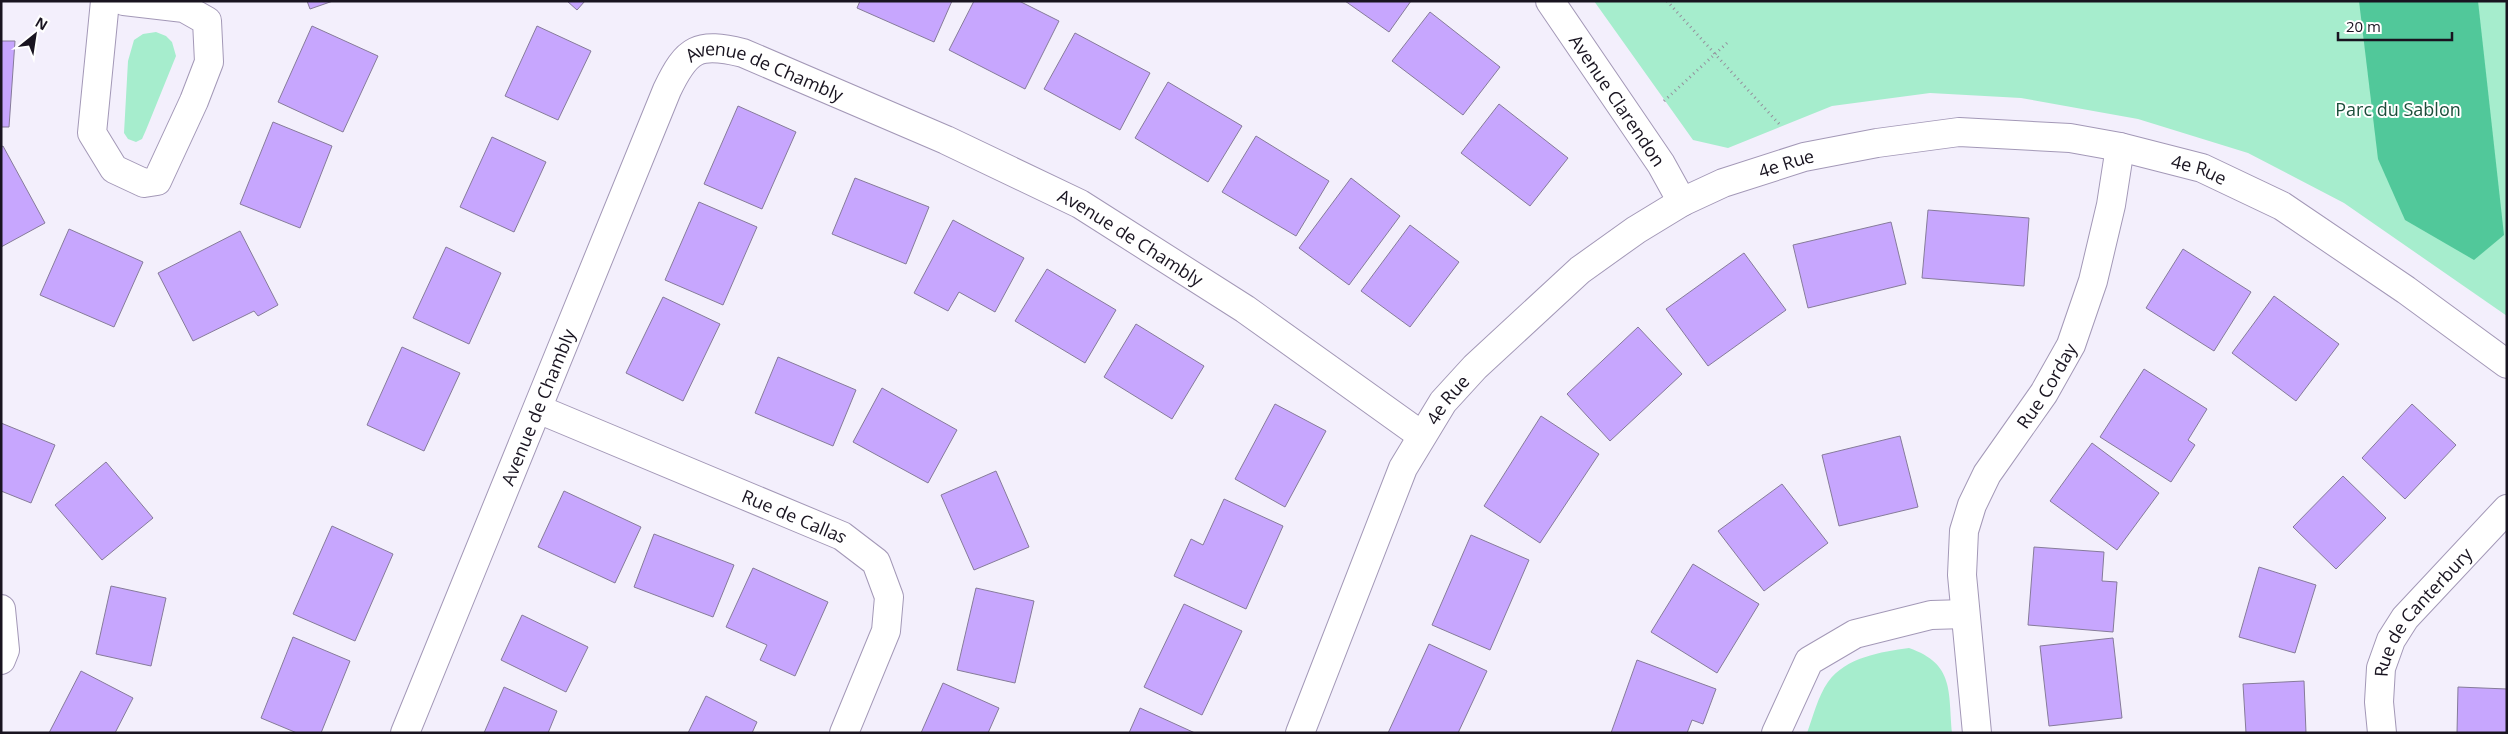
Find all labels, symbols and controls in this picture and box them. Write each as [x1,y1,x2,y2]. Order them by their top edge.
north arrow [10,10,60,60]
scale bar [2338,10,2452,42]
text: N [32,12,51,34]
text: 20 m [2346,16,2381,36]
street label: Avenue Clarendon [1564,29,1671,171]
street label: Avenue de Chambly [680,36,848,107]
park label: Parc du Sablon [2335,97,2461,121]
street label: 4e Rue [1755,143,1816,183]
street label: 4e Rue [2169,149,2231,190]
street label: Avenue de Chambly [1054,183,1209,292]
street label: Avenue de Chambly [495,324,581,489]
street label: Rue Corday [2011,338,2082,433]
street label: 4e Rue [1420,369,1474,429]
street label: Rue de Callas [738,484,853,548]
street label: Rue de Canterbury [2368,541,2478,678]

